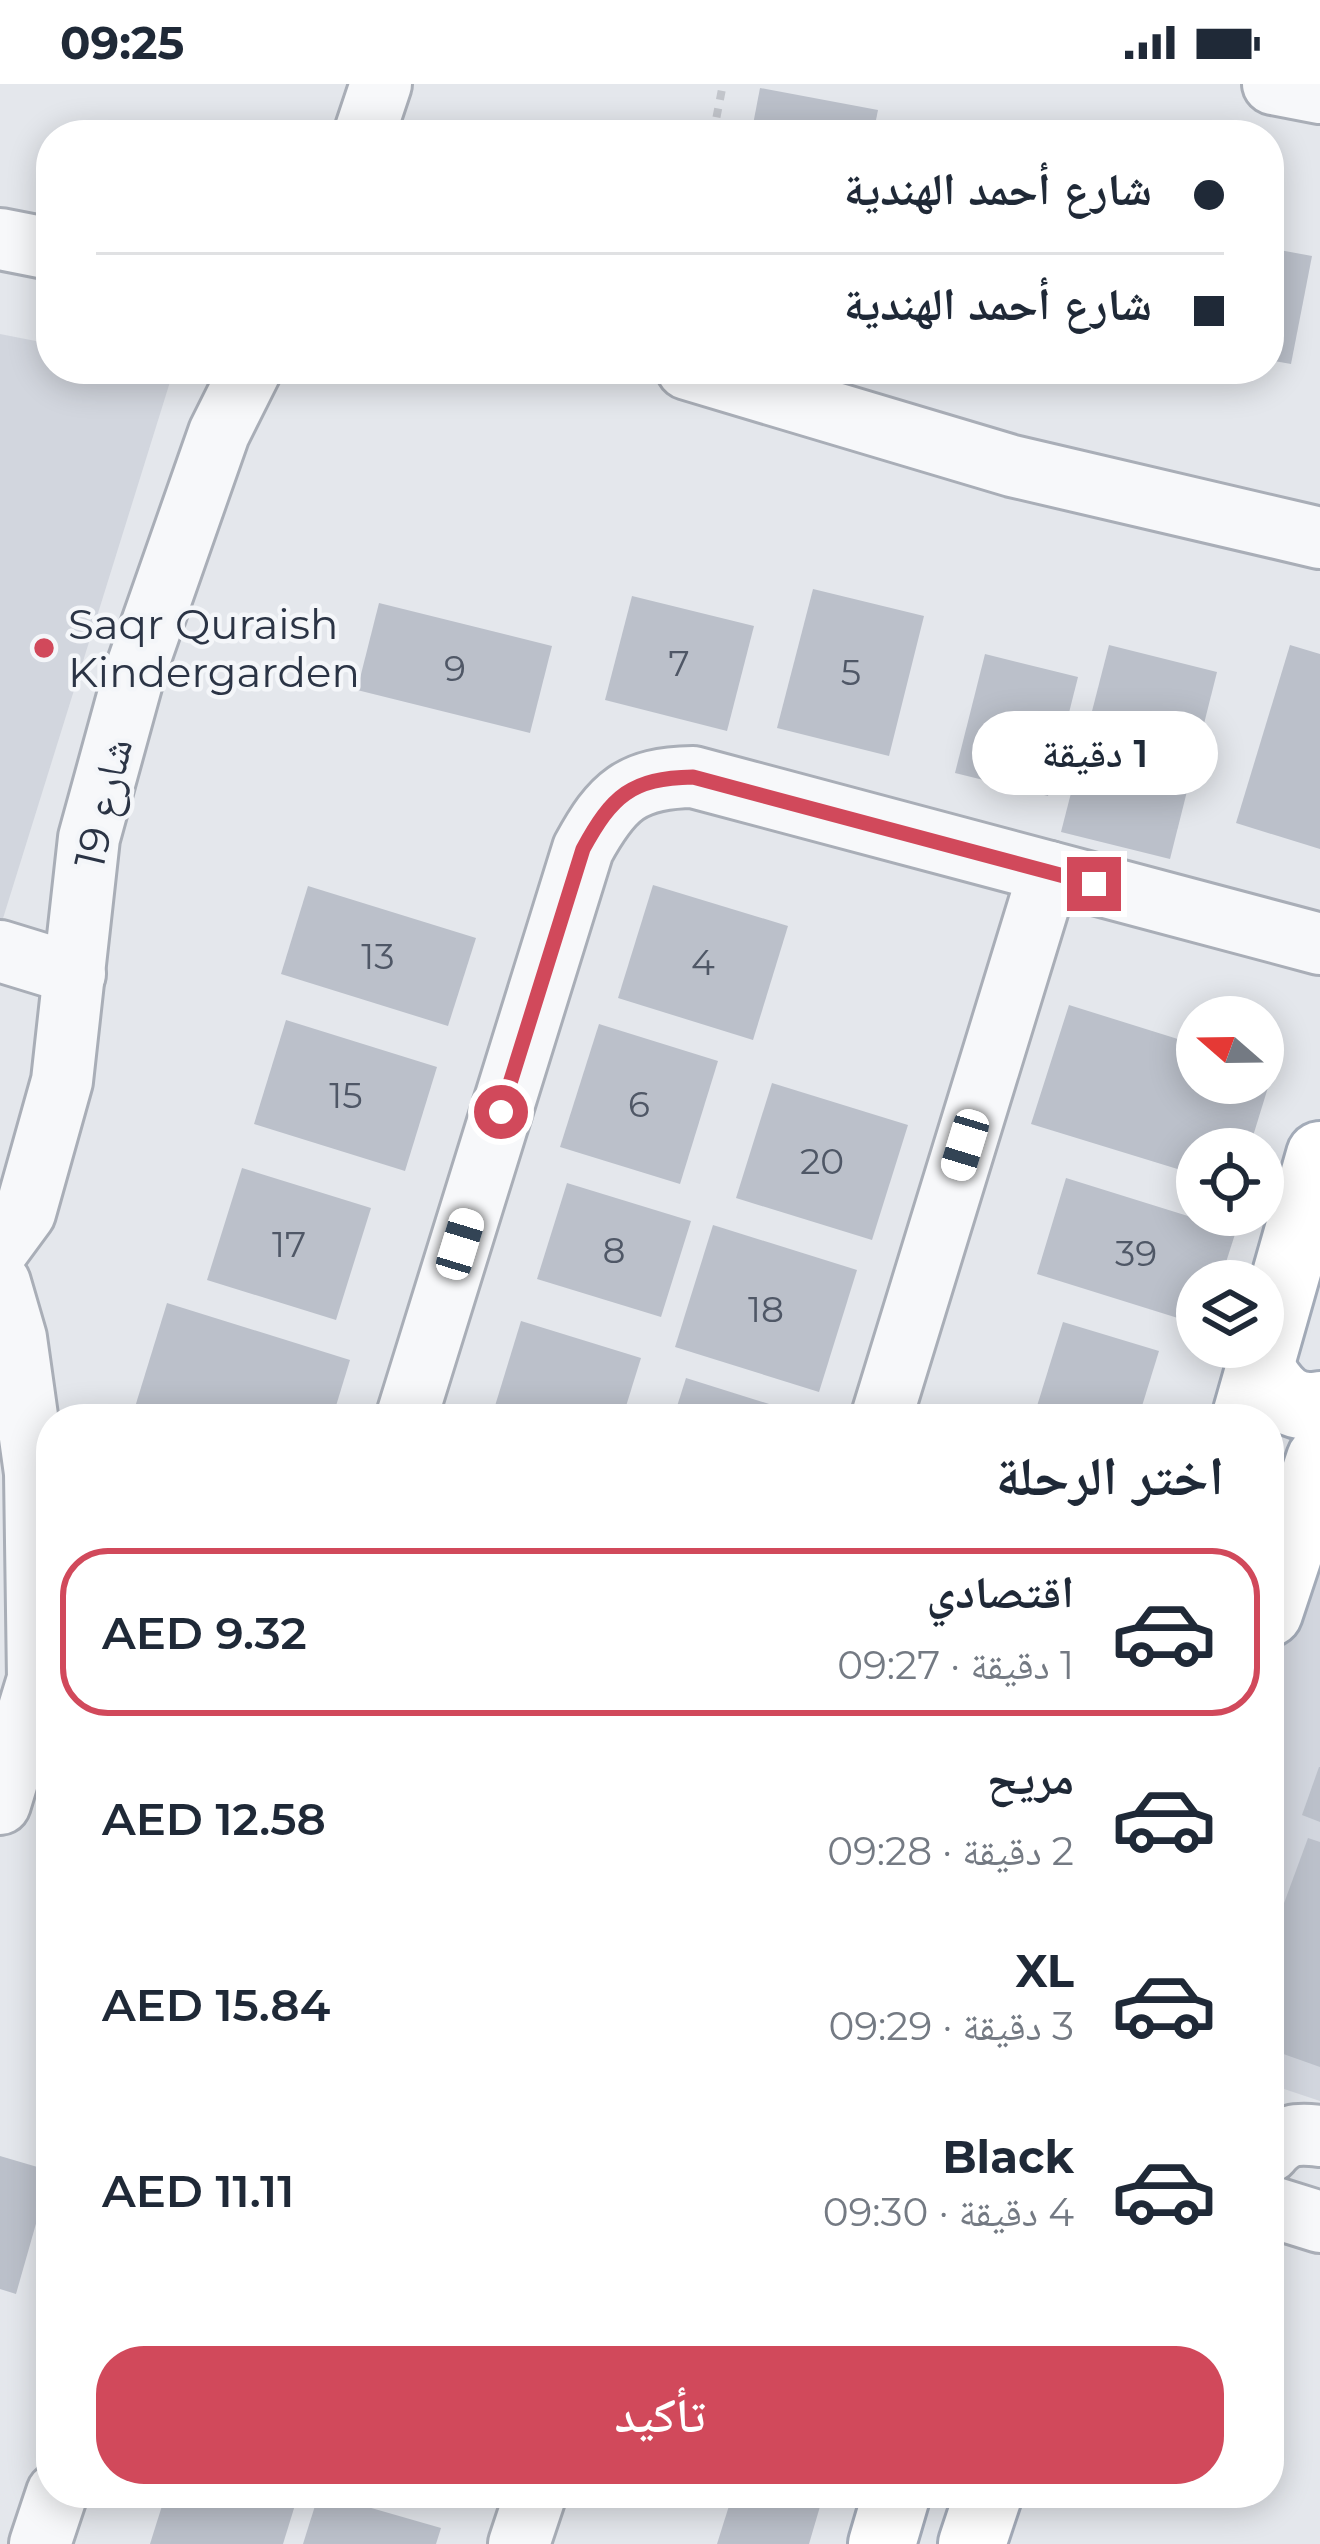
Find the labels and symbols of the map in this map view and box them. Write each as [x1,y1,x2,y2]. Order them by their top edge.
place label: Saqr Quraish Kindergarden [68,598,360,698]
marker: Saqr Quraish Kindergarden [31,635,57,661]
house number: 7 [668,641,690,685]
house number: 9 [444,646,466,690]
house number: 5 [841,650,861,694]
callout: 1 دقيقة [971,710,1217,794]
street label: شارع 19 [63,733,144,873]
route end [1067,857,1121,911]
house number: 13 [361,934,395,978]
house number: 4 [691,940,715,984]
north arrow [1176,996,1284,1104]
house number: 15 [329,1073,363,1117]
house number: 6 [628,1082,650,1126]
route start [474,1085,528,1139]
car [937,1105,993,1185]
house number: 20 [800,1139,844,1183]
car [432,1204,488,1284]
house number: 17 [272,1222,306,1266]
house number: 8 [603,1228,625,1272]
house number: 39 [1115,1231,1157,1275]
house number: 18 [748,1287,784,1331]

